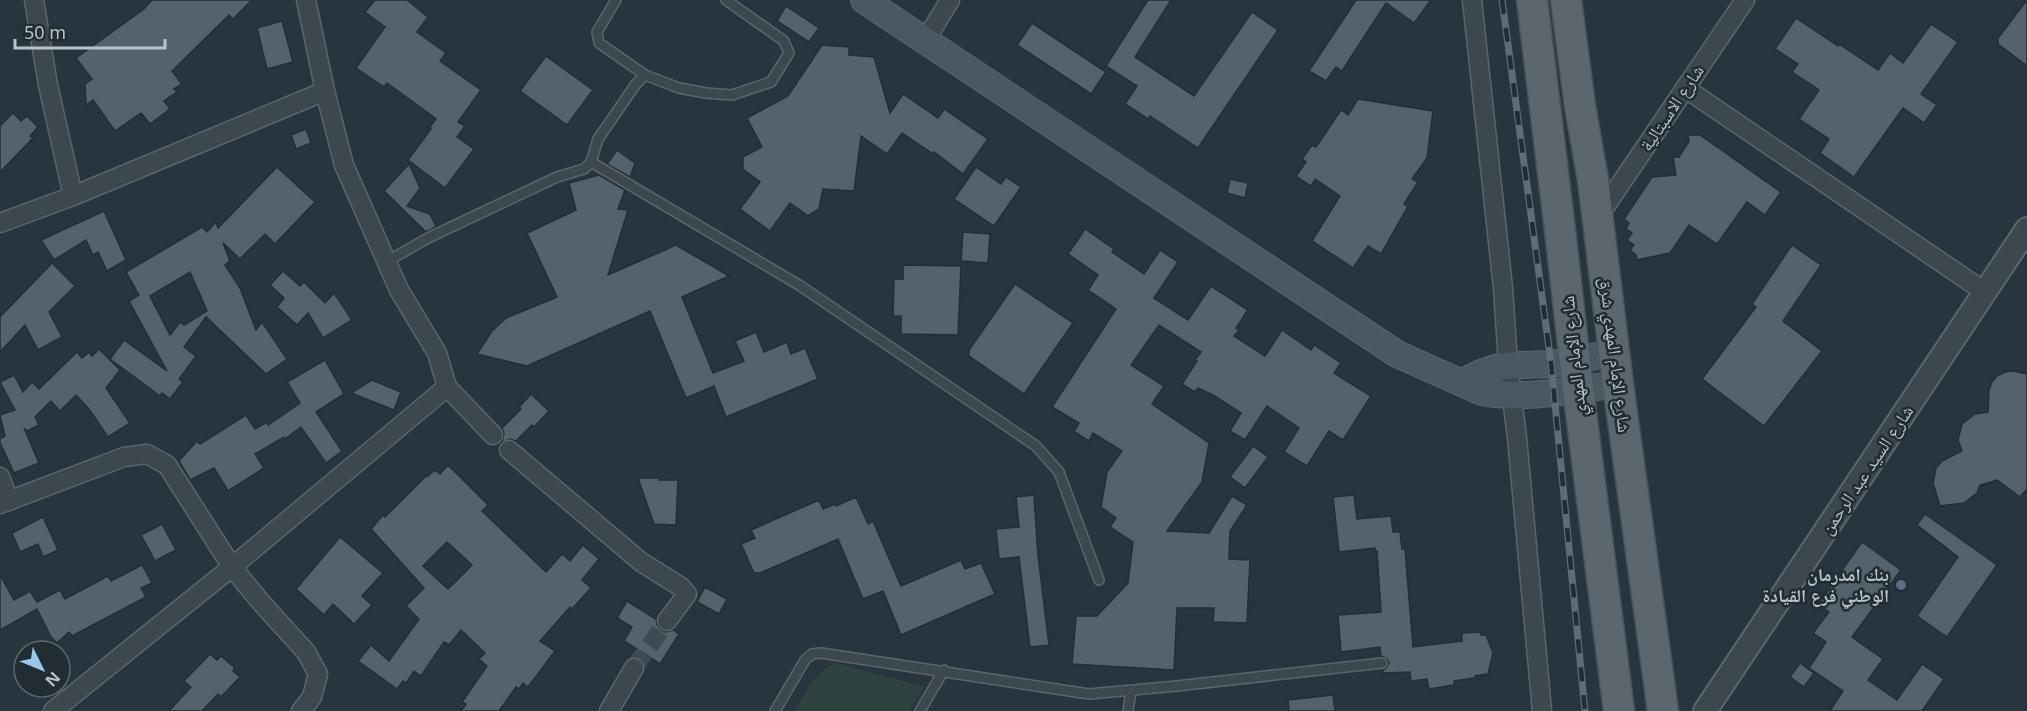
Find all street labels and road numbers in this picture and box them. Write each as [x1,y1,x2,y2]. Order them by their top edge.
street label: شارع الاسبتالية [1634,60,1709,155]
street label: شارع الإمام المهدي شرق [1591,276,1637,434]
street label: شارع الإمام المهدي [1555,294,1595,417]
street label: شارع السيد عبد الرحمن [1814,400,1918,539]

